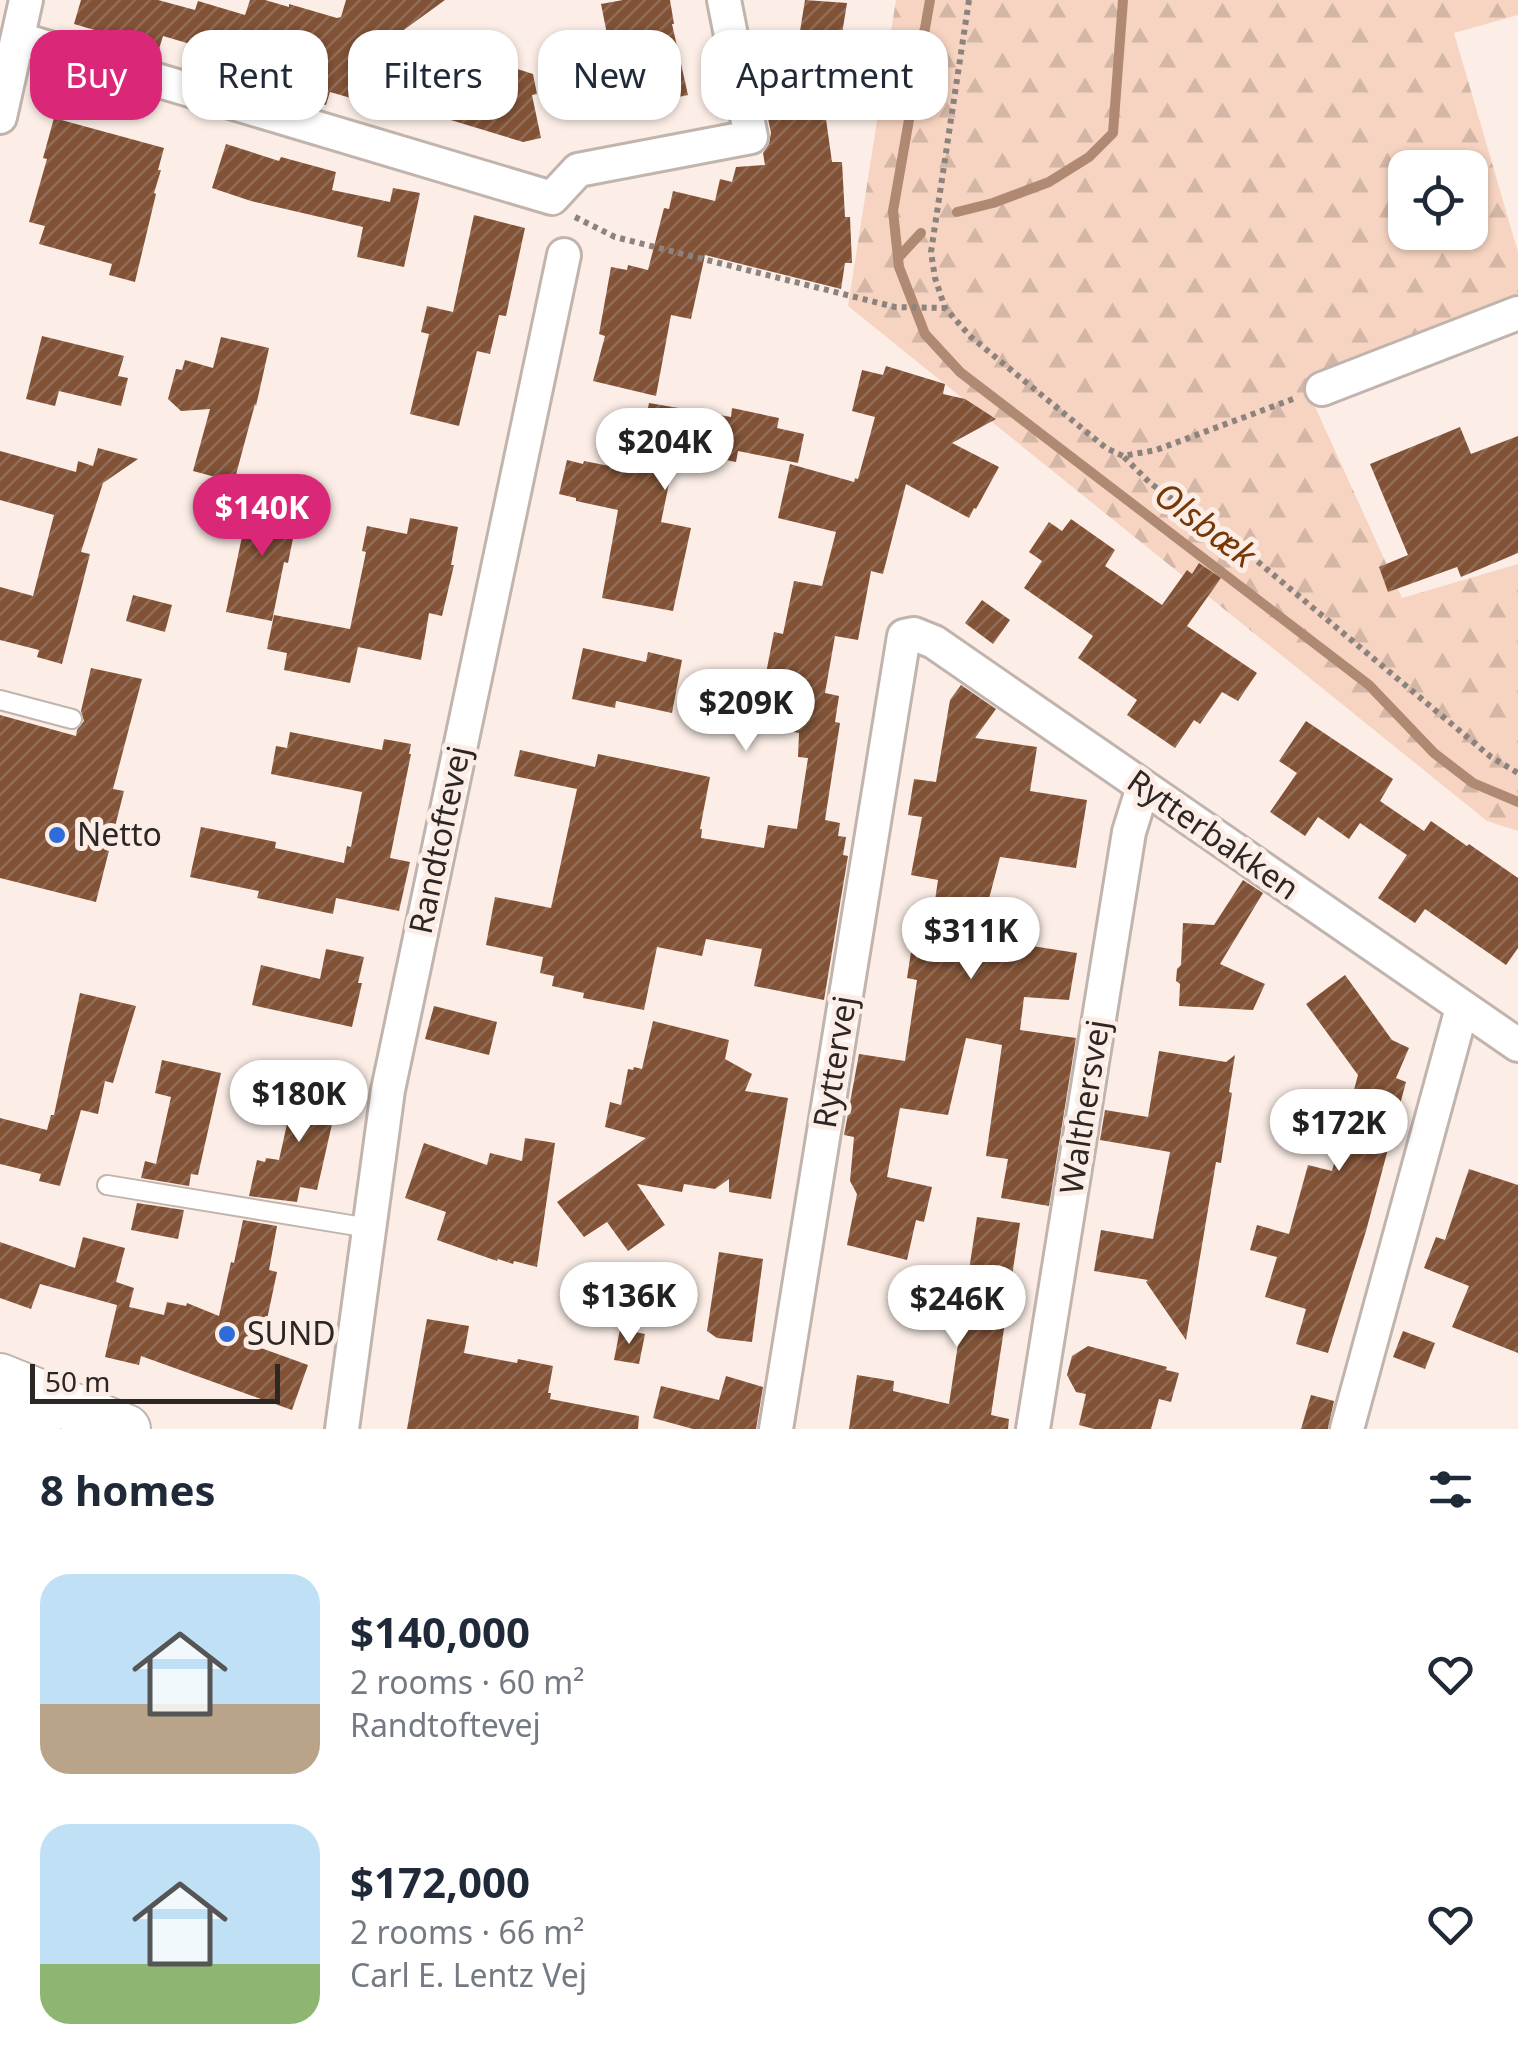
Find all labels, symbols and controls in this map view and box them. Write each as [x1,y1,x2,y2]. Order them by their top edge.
chip: Buy [30,30,162,120]
chip: Rent [182,30,328,120]
chip: Filters [348,30,518,120]
chip: New [538,30,681,120]
chip: Apartment [701,30,948,120]
map controls [1388,150,1488,250]
button: locate [1388,150,1488,250]
pin: $204K [595,408,735,493]
text: $204K [618,419,712,462]
water label: Olsbæk [1146,470,1268,578]
pin: $140K [192,474,332,559]
text: $140K [215,485,309,528]
pin: $209K [676,669,816,754]
text: $209K [699,680,793,723]
street label: Randtoftevej [398,742,479,937]
street label: Rytterbakken [1120,759,1308,909]
place label: Netto [77,812,162,855]
marker: Netto [46,824,68,846]
pin: $311K [901,897,1041,982]
text: $311K [924,908,1018,951]
street label: Ryttervej [802,993,865,1131]
street label: Walthersvej [1049,1017,1119,1197]
pin: $180K [229,1060,369,1145]
text: $180K [252,1071,346,1114]
pin: $172K [1269,1089,1409,1174]
text: $172K [1292,1100,1386,1143]
pin: $136K [559,1262,699,1347]
pin: $246K [887,1265,1027,1350]
text: $136K [582,1273,676,1316]
text: $246K [910,1276,1004,1319]
place label: SUND [247,1311,336,1354]
marker: SUND [216,1323,238,1345]
scale bar [30,1359,280,1404]
text: 50 m [45,1362,111,1400]
text: 8 homes [40,1461,216,1518]
icon: filters [1423,1462,1478,1517]
text: $140,000 [350,1603,530,1660]
icon: home [120,1614,240,1734]
icon: heart [1423,1647,1478,1702]
text: 2 rooms · 60 m² [350,1660,584,1703]
text: Randtoftevej [350,1703,541,1746]
text: $172,000 [350,1853,530,1910]
icon: home [120,1864,240,1984]
icon: heart [1423,1897,1478,1952]
text: 2 rooms · 66 m² [350,1910,584,1953]
text: Carl E. Lentz Vej [350,1953,587,1996]

